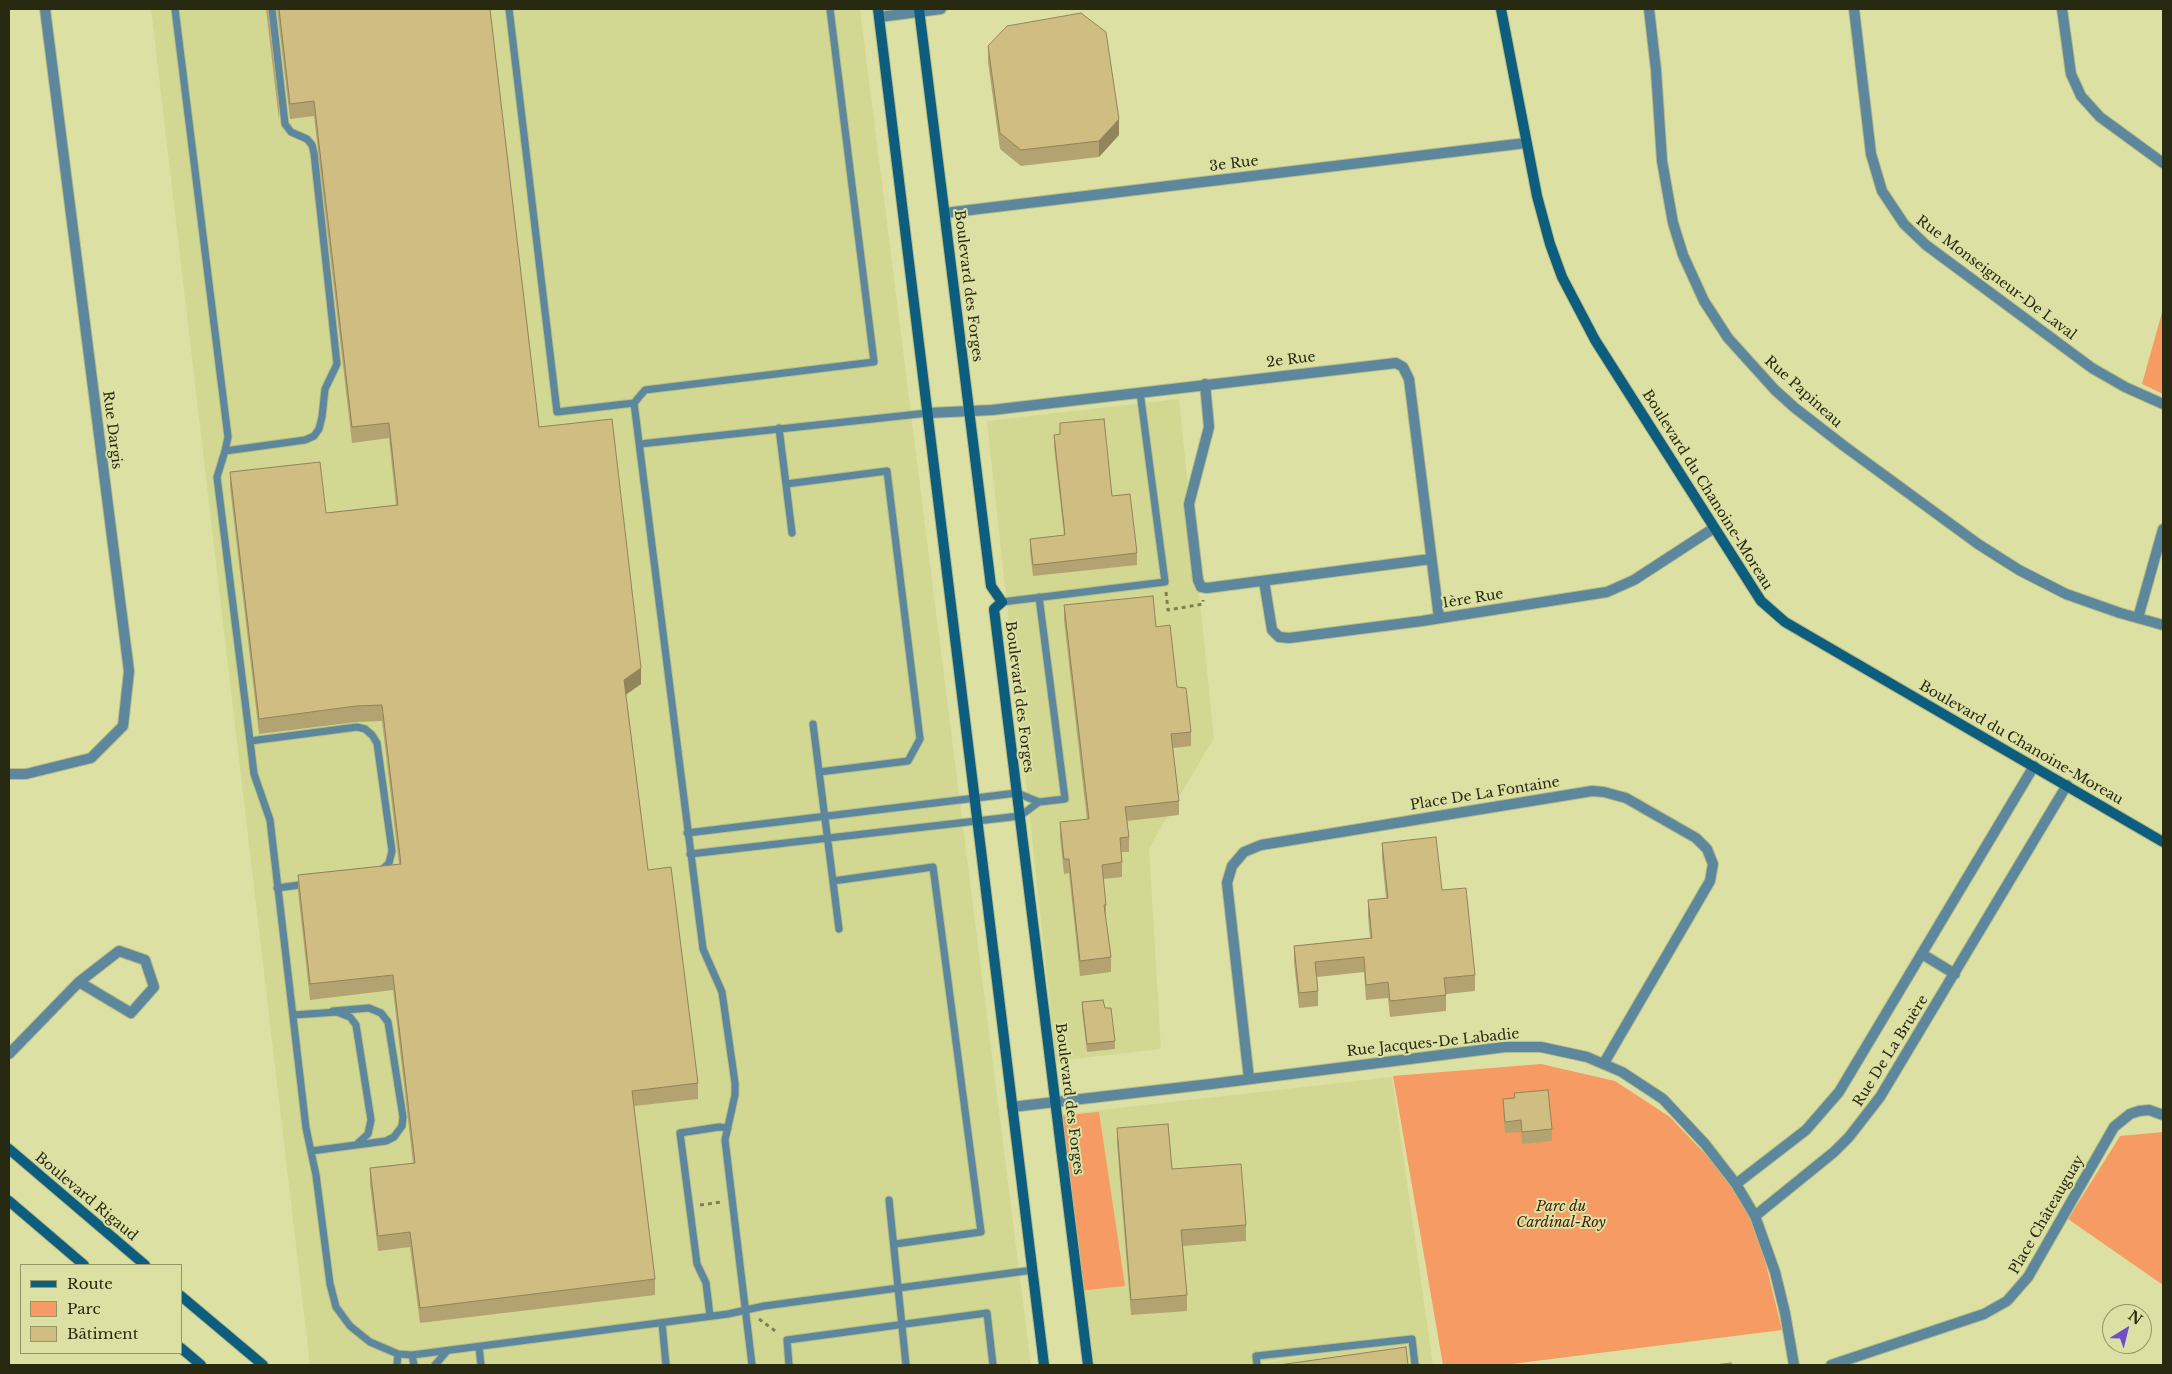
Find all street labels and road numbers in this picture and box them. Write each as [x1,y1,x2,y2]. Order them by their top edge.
street label: 3e Rue [1209,153,1259,175]
street label: Boulevard des Forges [950,209,986,363]
street label: Rue Monseigneur-De Laval [1913,212,2079,344]
street label: 2e Rue [1266,349,1316,371]
street label: Rue Papineau [1761,353,1845,431]
street label: Boulevard du Chanoine-Moreau [1638,387,1776,593]
street label: Rue Dargis [99,390,125,470]
street label: 1ère Rue [1441,586,1505,612]
street label: Boulevard des Forges [1001,620,1037,774]
street label: Boulevard du Chanoine-Moreau [1916,678,2126,808]
street label: Place De La Fontaine [1409,774,1561,814]
street label: Rue De La Bruère [1850,992,1932,1110]
street label: Boulevard des Forges [1051,1022,1087,1176]
street label: Rue Jacques-De Labadie [1346,1026,1520,1060]
street label: Boulevard Rigaud [31,1149,141,1245]
street label: Place Châteauguay [2006,1152,2088,1278]

